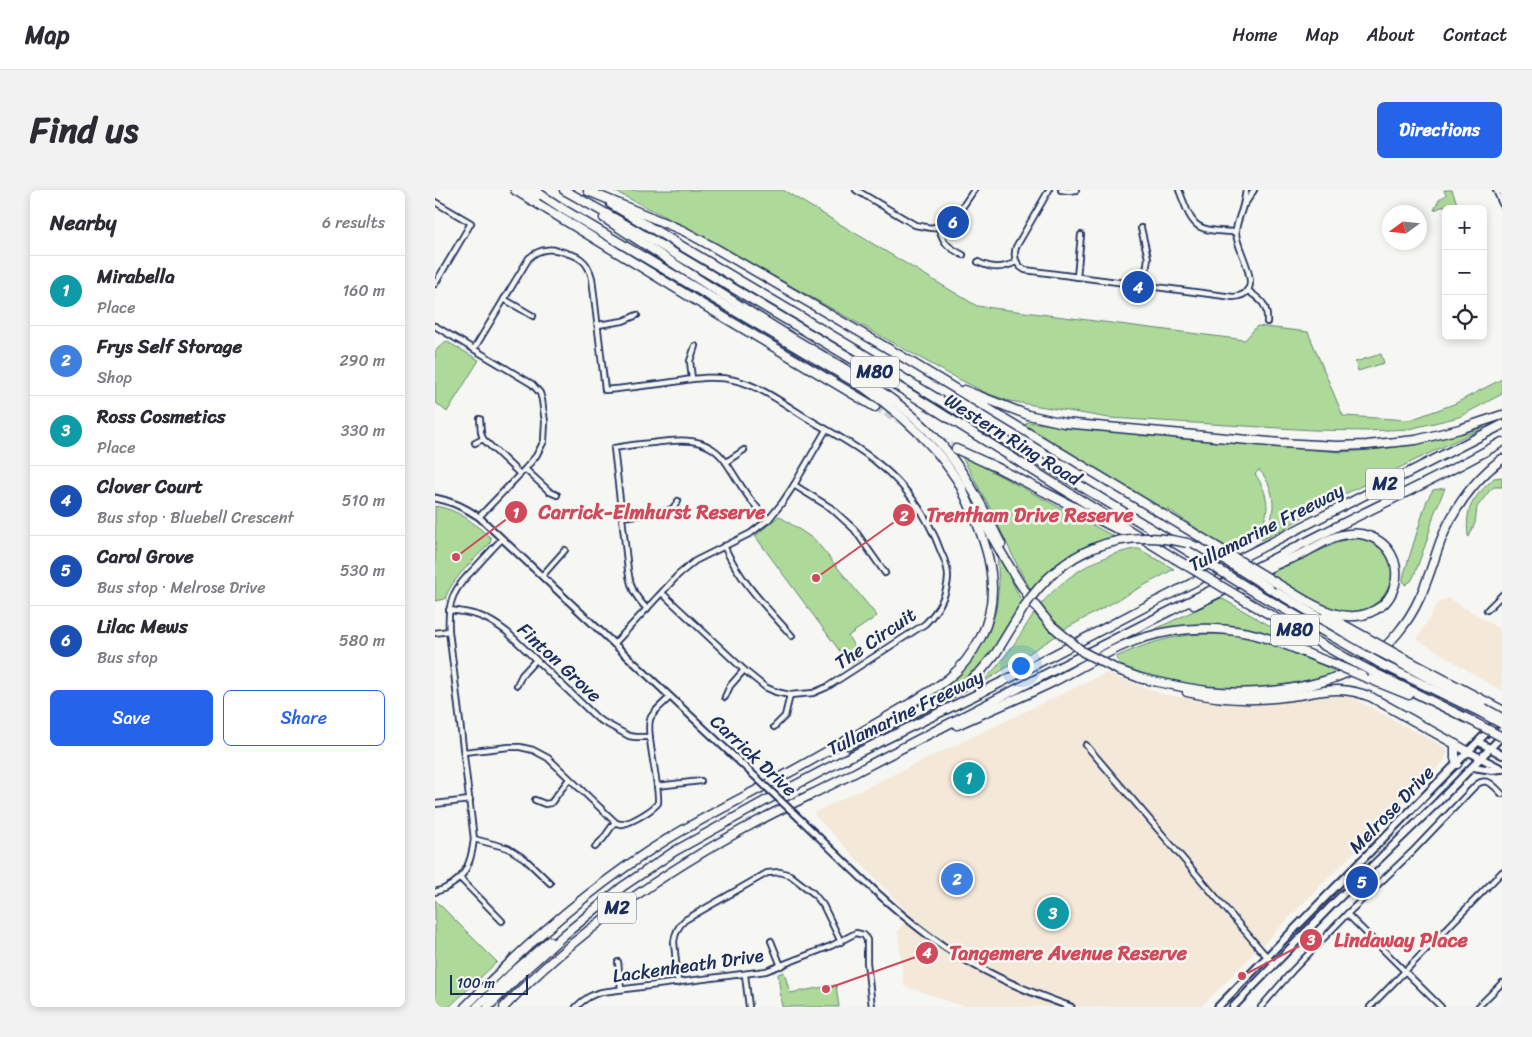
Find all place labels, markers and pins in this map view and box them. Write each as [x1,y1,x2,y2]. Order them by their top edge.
pin: 6 [937,203,969,241]
pin: 4 [1122,268,1154,306]
callout: Carrick-Elmhurst Reserve [503,495,775,530]
callout: Trentham Drive Reserve [892,498,1144,533]
pin: 1 [953,759,985,797]
pin: 2 [941,860,973,898]
pin: 5 [1346,863,1378,901]
pin: 3 [1037,894,1069,932]
callout: Lindaway Place [1299,923,1477,958]
callout: Tangemere Avenue Reserve [915,936,1197,971]

